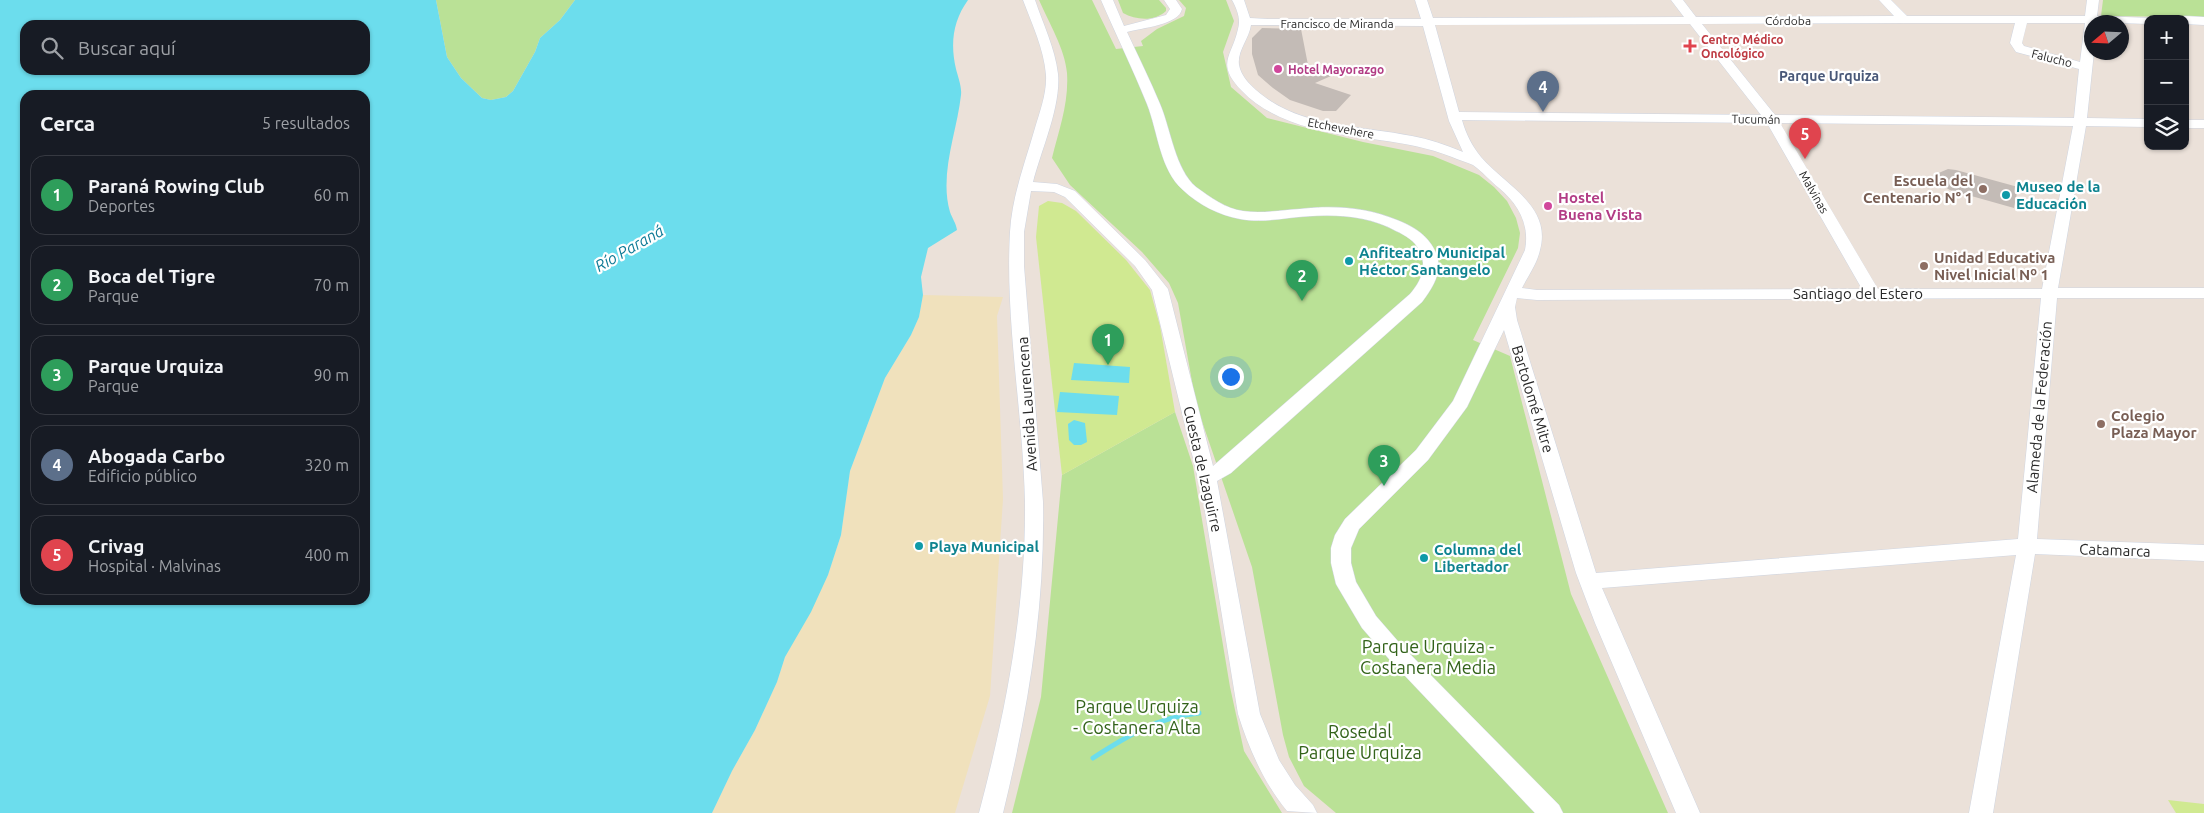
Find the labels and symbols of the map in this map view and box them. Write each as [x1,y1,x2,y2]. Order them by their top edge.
street label: Córdoba [1765,14,1811,27]
north arrow [2084,15,2129,60]
street label: Francisco de Miranda [1280,17,1394,30]
place label: Centro Médico Oncológico [1701,33,1784,60]
marker: Centro Médico Oncológico [1683,39,1697,53]
street label: Falucho [2030,47,2074,69]
marker: Hotel Mayorazgo [1272,63,1284,75]
place label: Hotel Mayorazgo [1288,63,1384,76]
district label: Parque Urquiza [1779,68,1879,84]
pin: 4 [1527,71,1559,112]
street label: Tucumán [1731,112,1781,126]
street label: Etchevehere [1307,115,1375,141]
pin: 5 [1789,118,1821,159]
street label: Malvinas [1797,169,1831,215]
place label: Escuela del Centenario N° 1 [1863,172,1973,206]
place label: Museo de la Educación [2016,178,2100,212]
marker: Escuela del Centenario N° 1 [1977,183,1989,195]
place label: Hostel Buena Vista [1558,189,1642,223]
marker: Museo de la Educación [2000,189,2012,201]
marker: Hostel Buena Vista [1542,200,1554,212]
water label: Río Paraná [591,221,667,275]
place label: Anfiteatro Municipal Héctor Santangelo [1359,244,1505,278]
place label: Unidad Educativa Nivel Inicial Nº 1 [1934,249,2055,283]
marker: Anfiteatro Municipal Héctor Santangelo [1343,255,1355,267]
pin: 2 [1286,260,1318,301]
marker: Unidad Educativa Nivel Inicial Nº 1 [1918,260,1930,272]
street label: Santiago del Estero [1793,285,1923,302]
street label: Alameda de la Federación [2023,320,2055,494]
pin: 1 [1092,324,1124,365]
street label: Avenida Laurencena [1014,336,1040,472]
street label: Bartolomé Mitre [1509,343,1557,455]
your location [1218,364,1244,390]
street label: Cuesta de Izaguirre [1180,404,1226,534]
place label: Colegio Plaza Mayor [2111,407,2197,441]
marker: Colegio Plaza Mayor [2095,418,2107,430]
pin: 3 [1368,445,1400,486]
place label: Playa Municipal [929,538,1039,555]
marker: Playa Municipal [913,540,925,552]
street label: Catamarca [2079,540,2151,560]
place label: Columna del Libertador [1434,541,1522,575]
marker: Columna del Libertador [1418,552,1430,564]
park label: Parque Urquiza - Costanera Media [1360,636,1496,677]
park label: Parque Urquiza - Costanera Alta [1073,696,1201,737]
park label: Rosedal Parque Urquiza [1298,721,1422,762]

